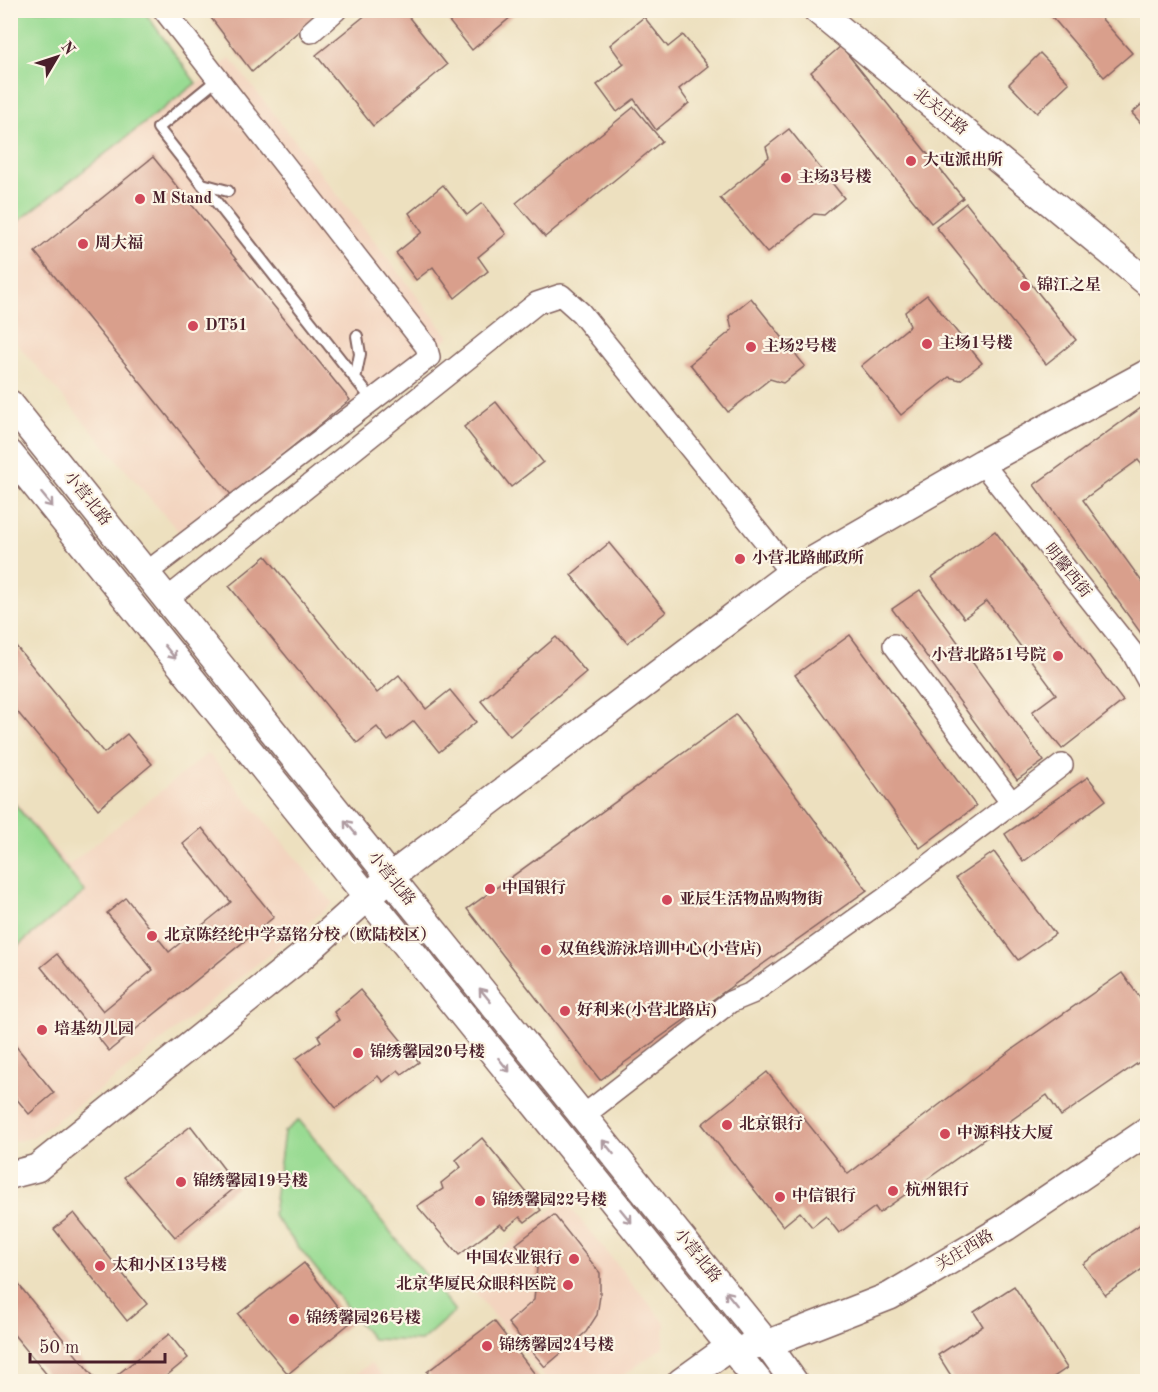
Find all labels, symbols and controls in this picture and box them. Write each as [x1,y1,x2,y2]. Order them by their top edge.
north arrow [27,27,87,87]
text: N [57,39,78,59]
street label: 北关庄路 [910,84,971,138]
place label: 大屯派出所 [923,151,1003,169]
marker: 大屯派出所 [904,154,918,168]
place label: 主场3号楼 [798,168,871,186]
marker: 主场3号楼 [779,171,793,185]
place label: M Stand [152,191,212,207]
marker: M Stand [133,192,147,206]
place label: 周大福 [95,234,143,252]
marker: 周大福 [76,237,90,251]
place label: 锦江之星 [1037,276,1101,294]
marker: 锦江之星 [1018,279,1032,293]
place label: DT51 [205,318,248,334]
marker: DT51 [186,319,200,333]
place label: 主场1号楼 [939,334,1012,352]
place label: 主场2号楼 [763,337,836,355]
marker: 主场1号楼 [920,337,934,351]
marker: 主场2号楼 [744,340,758,354]
street label: 小营北路 [61,468,115,529]
one-way arrow [41,492,54,508]
street label: 明馨西街 [1041,540,1095,601]
place label: 小营北路邮政所 [752,549,864,567]
marker: 小营北路邮政所 [733,552,747,566]
one-way arrow [163,643,176,659]
place label: 小营北路51号院 [931,646,1046,664]
marker: 小营北路51号院 [1051,649,1065,663]
one-way arrow [343,819,356,835]
street label: 小营北路 [365,848,419,909]
place label: 中国银行 [502,879,566,897]
marker: 中国银行 [483,882,497,896]
place label: 亚辰生活物品购物街 [679,890,823,908]
marker: 亚辰生活物品购物街 [660,893,674,907]
place label: 北京陈经纶中学嘉铭分校（欧陆校区） [164,925,436,944]
marker: 北京陈经纶中学嘉铭分校（欧陆校区） [145,929,159,943]
place label: 双鱼线游泳培训中心(小营店) [558,939,762,958]
marker: 双鱼线游泳培训中心(小营店) [539,943,553,957]
one-way arrow [479,987,492,1003]
place label: 好利来(小营北路店) [577,1000,717,1019]
marker: 好利来(小营北路店) [558,1004,572,1018]
place label: 培基幼儿园 [54,1020,134,1038]
marker: 培基幼儿园 [35,1023,49,1037]
place label: 锦绣馨园20号楼 [370,1043,485,1061]
marker: 锦绣馨园20号楼 [351,1046,365,1060]
one-way arrow [497,1056,510,1072]
place label: 北京银行 [739,1114,803,1133]
marker: 北京银行 [720,1118,734,1132]
place label: 中源科技大厦 [957,1124,1053,1142]
marker: 中源科技大厦 [938,1127,952,1141]
one-way arrow [601,1140,615,1155]
place label: 锦绣馨园19号楼 [193,1172,308,1190]
marker: 锦绣馨园19号楼 [174,1175,188,1189]
place label: 杭州银行 [905,1181,969,1199]
marker: 杭州银行 [886,1184,900,1198]
place label: 中信银行 [792,1187,856,1205]
marker: 中信银行 [773,1190,787,1204]
place label: 锦绣馨园22号楼 [492,1191,607,1209]
marker: 锦绣馨园22号楼 [473,1194,487,1208]
one-way arrow [620,1208,633,1224]
street label: 小营北路 [671,1225,725,1286]
street label: 关庄西路 [932,1226,997,1274]
place label: 中国农业银行 [466,1249,562,1267]
marker: 中国农业银行 [567,1252,581,1266]
place label: 太和小区13号楼 [112,1256,227,1274]
marker: 太和小区13号楼 [93,1259,107,1273]
place label: 北京华厦民众眼科医院 [396,1274,556,1293]
marker: 北京华厦民众眼科医院 [561,1278,575,1292]
one-way arrow [724,1290,737,1306]
place label: 锦绣馨园26号楼 [306,1309,421,1327]
marker: 锦绣馨园26号楼 [287,1312,301,1326]
scale bar [30,1326,165,1364]
place label: 锦绣馨园24号楼 [499,1336,614,1354]
text: 50 m [39,1339,79,1357]
marker: 锦绣馨园24号楼 [480,1339,494,1353]

